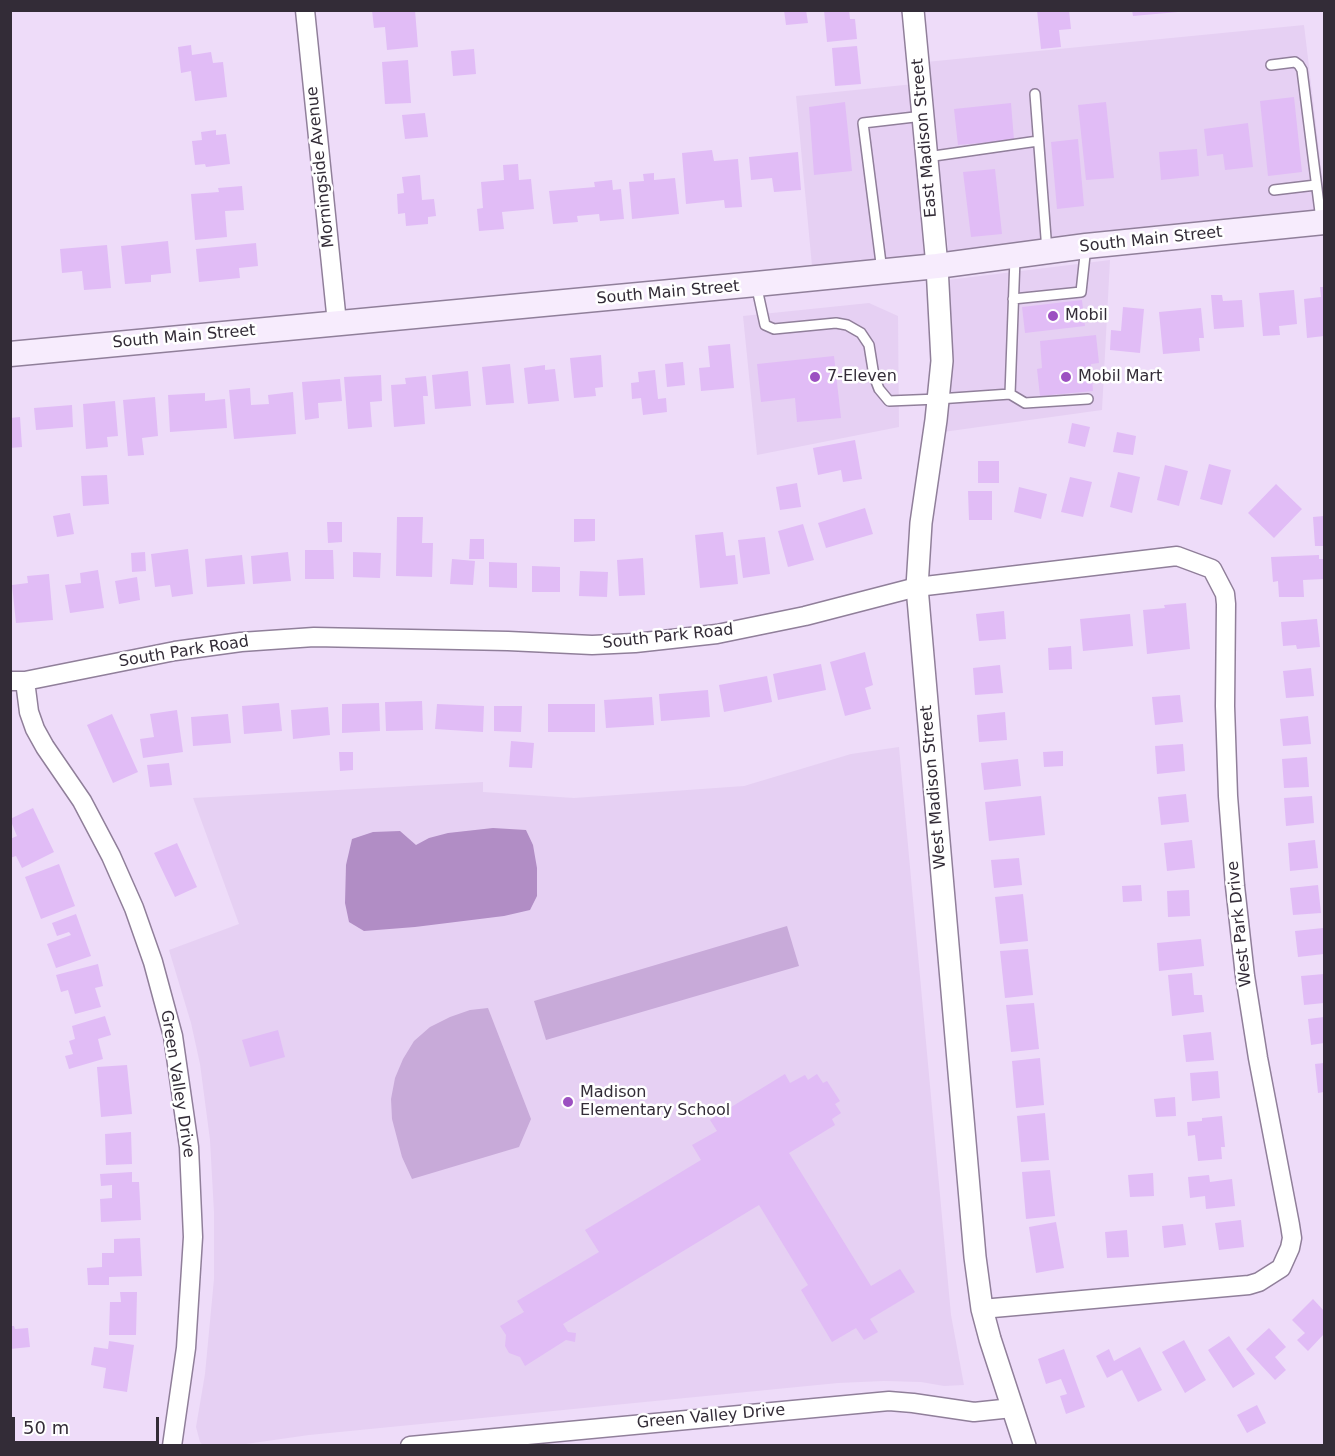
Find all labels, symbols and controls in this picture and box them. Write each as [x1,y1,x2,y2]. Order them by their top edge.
street label: East Madison Street [908,58,942,218]
street label: Morningside Avenue [303,85,339,249]
street label: South Main Street [1079,223,1223,257]
street label: South Main Street [596,277,740,309]
place label: Mobil [1065,306,1108,326]
marker: Mobil [1046,309,1060,323]
street label: South Main Street [112,321,256,353]
place label: 7-Eleven [827,367,897,387]
place label: Mobil Mart [1078,367,1162,387]
marker: 7-Eleven [808,370,822,384]
marker: Mobil Mart [1059,370,1073,384]
street label: South Park Road [602,621,734,653]
street label: South Park Road [118,632,250,672]
street label: West Madison Street [917,704,951,870]
street label: West Park Drive [1224,860,1256,988]
street label: Green Valley Drive [156,1009,198,1159]
place label: Madison Elementary School [580,1083,730,1121]
marker: Madison Elementary School [561,1095,575,1109]
street label: Green Valley Drive [636,1401,786,1433]
scale bar [15,1405,162,1443]
text: 50 m [23,1417,69,1438]

